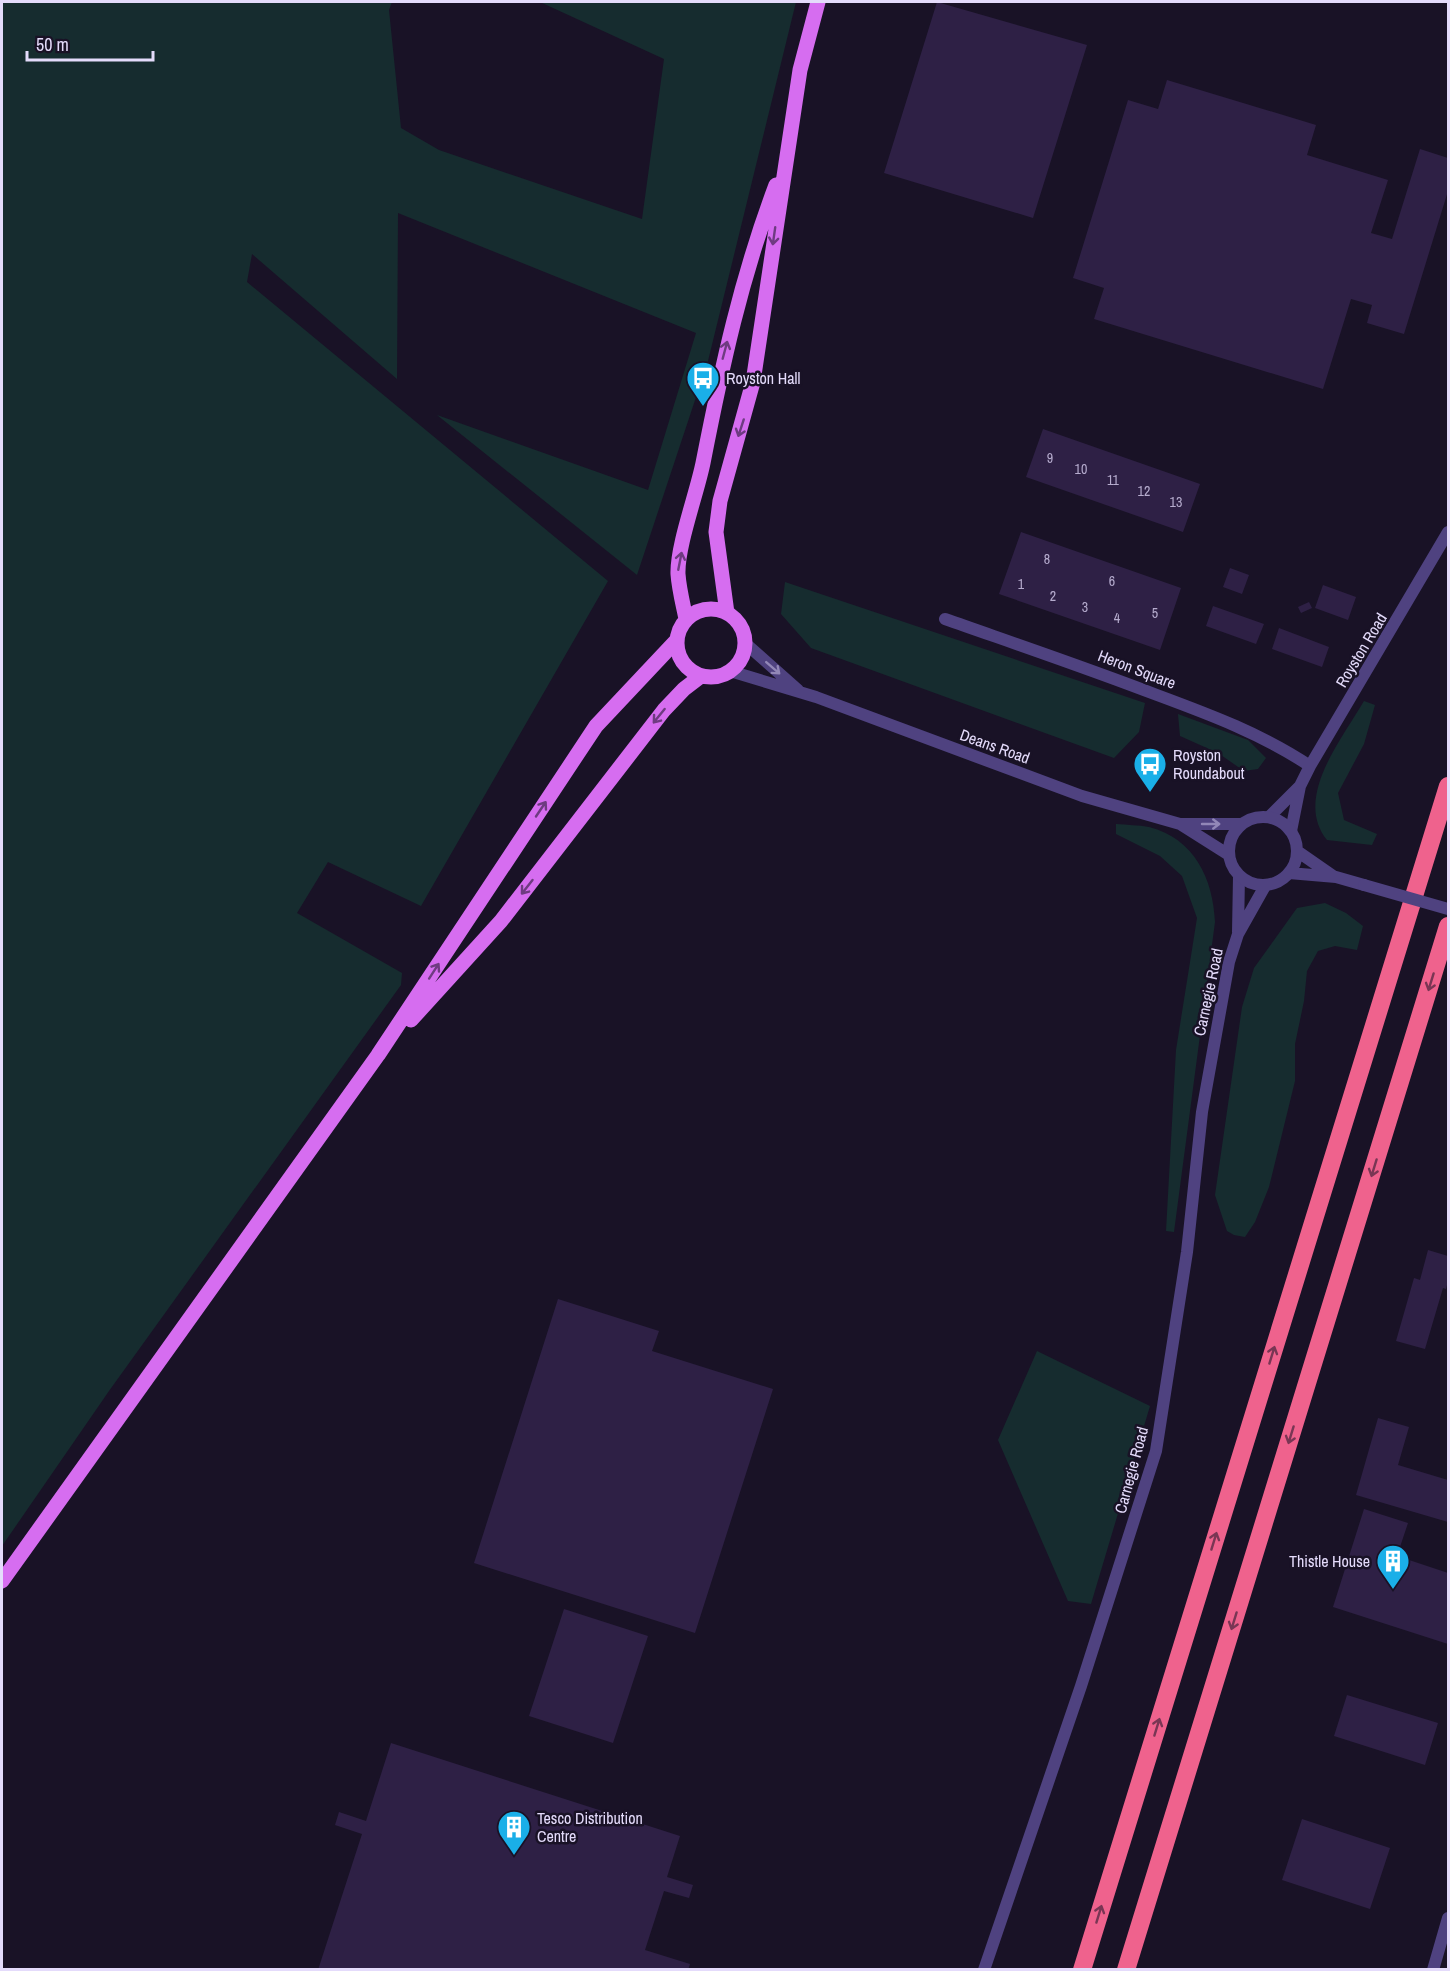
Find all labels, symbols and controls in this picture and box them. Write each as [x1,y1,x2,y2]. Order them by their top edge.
scale bar [27,24,153,62]
text: 50 m [36,32,69,57]
one-way arrow [769,226,780,245]
one-way arrow [720,341,732,360]
bus stop icon: Royston Hall [685,360,721,407]
place label: Royston Hall [726,367,800,389]
one-way arrow [735,418,746,437]
house number: 9 [1047,449,1053,467]
house number: 10 [1075,460,1087,478]
house number: 11 [1107,471,1120,489]
house number: 12 [1138,482,1150,500]
house number: 13 [1170,493,1182,511]
house number: 8 [1044,550,1050,568]
one-way arrow [675,552,686,572]
house number: 6 [1109,572,1115,590]
house number: 1 [1018,575,1025,593]
house number: 2 [1050,587,1056,605]
house number: 3 [1082,598,1088,616]
house number: 5 [1152,604,1158,622]
house number: 4 [1114,609,1121,627]
street label: Royston Road [1330,609,1392,691]
street label: Heron Square [1095,644,1179,694]
one-way arrow [765,661,780,675]
one-way arrow [653,708,666,724]
street label: Deans Road [957,723,1033,769]
place label: Royston Roundabout [1173,744,1245,784]
bus stop icon: Royston Roundabout [1132,746,1168,793]
one-way arrow [535,801,547,817]
one-way arrow [1201,818,1221,830]
one-way arrow [521,879,533,895]
street label: Carnegie Road [1188,946,1228,1038]
one-way arrow [428,963,440,980]
one-way arrow [1425,972,1436,991]
one-way arrow [1368,1158,1379,1177]
one-way arrow [1267,1346,1278,1365]
street label: Carnegie Road [1109,1424,1153,1516]
one-way arrow [1285,1425,1296,1444]
one-way arrow [1210,1532,1221,1551]
building icon: Thistle House [1375,1543,1411,1590]
place label: Thistle House [1289,1550,1370,1572]
one-way arrow [1228,1611,1239,1630]
one-way arrow [1152,1718,1163,1737]
place label: Tesco Distribution Centre [537,1807,643,1847]
building icon: Tesco Distribution Centre [496,1809,532,1856]
one-way arrow [1094,1905,1105,1924]

